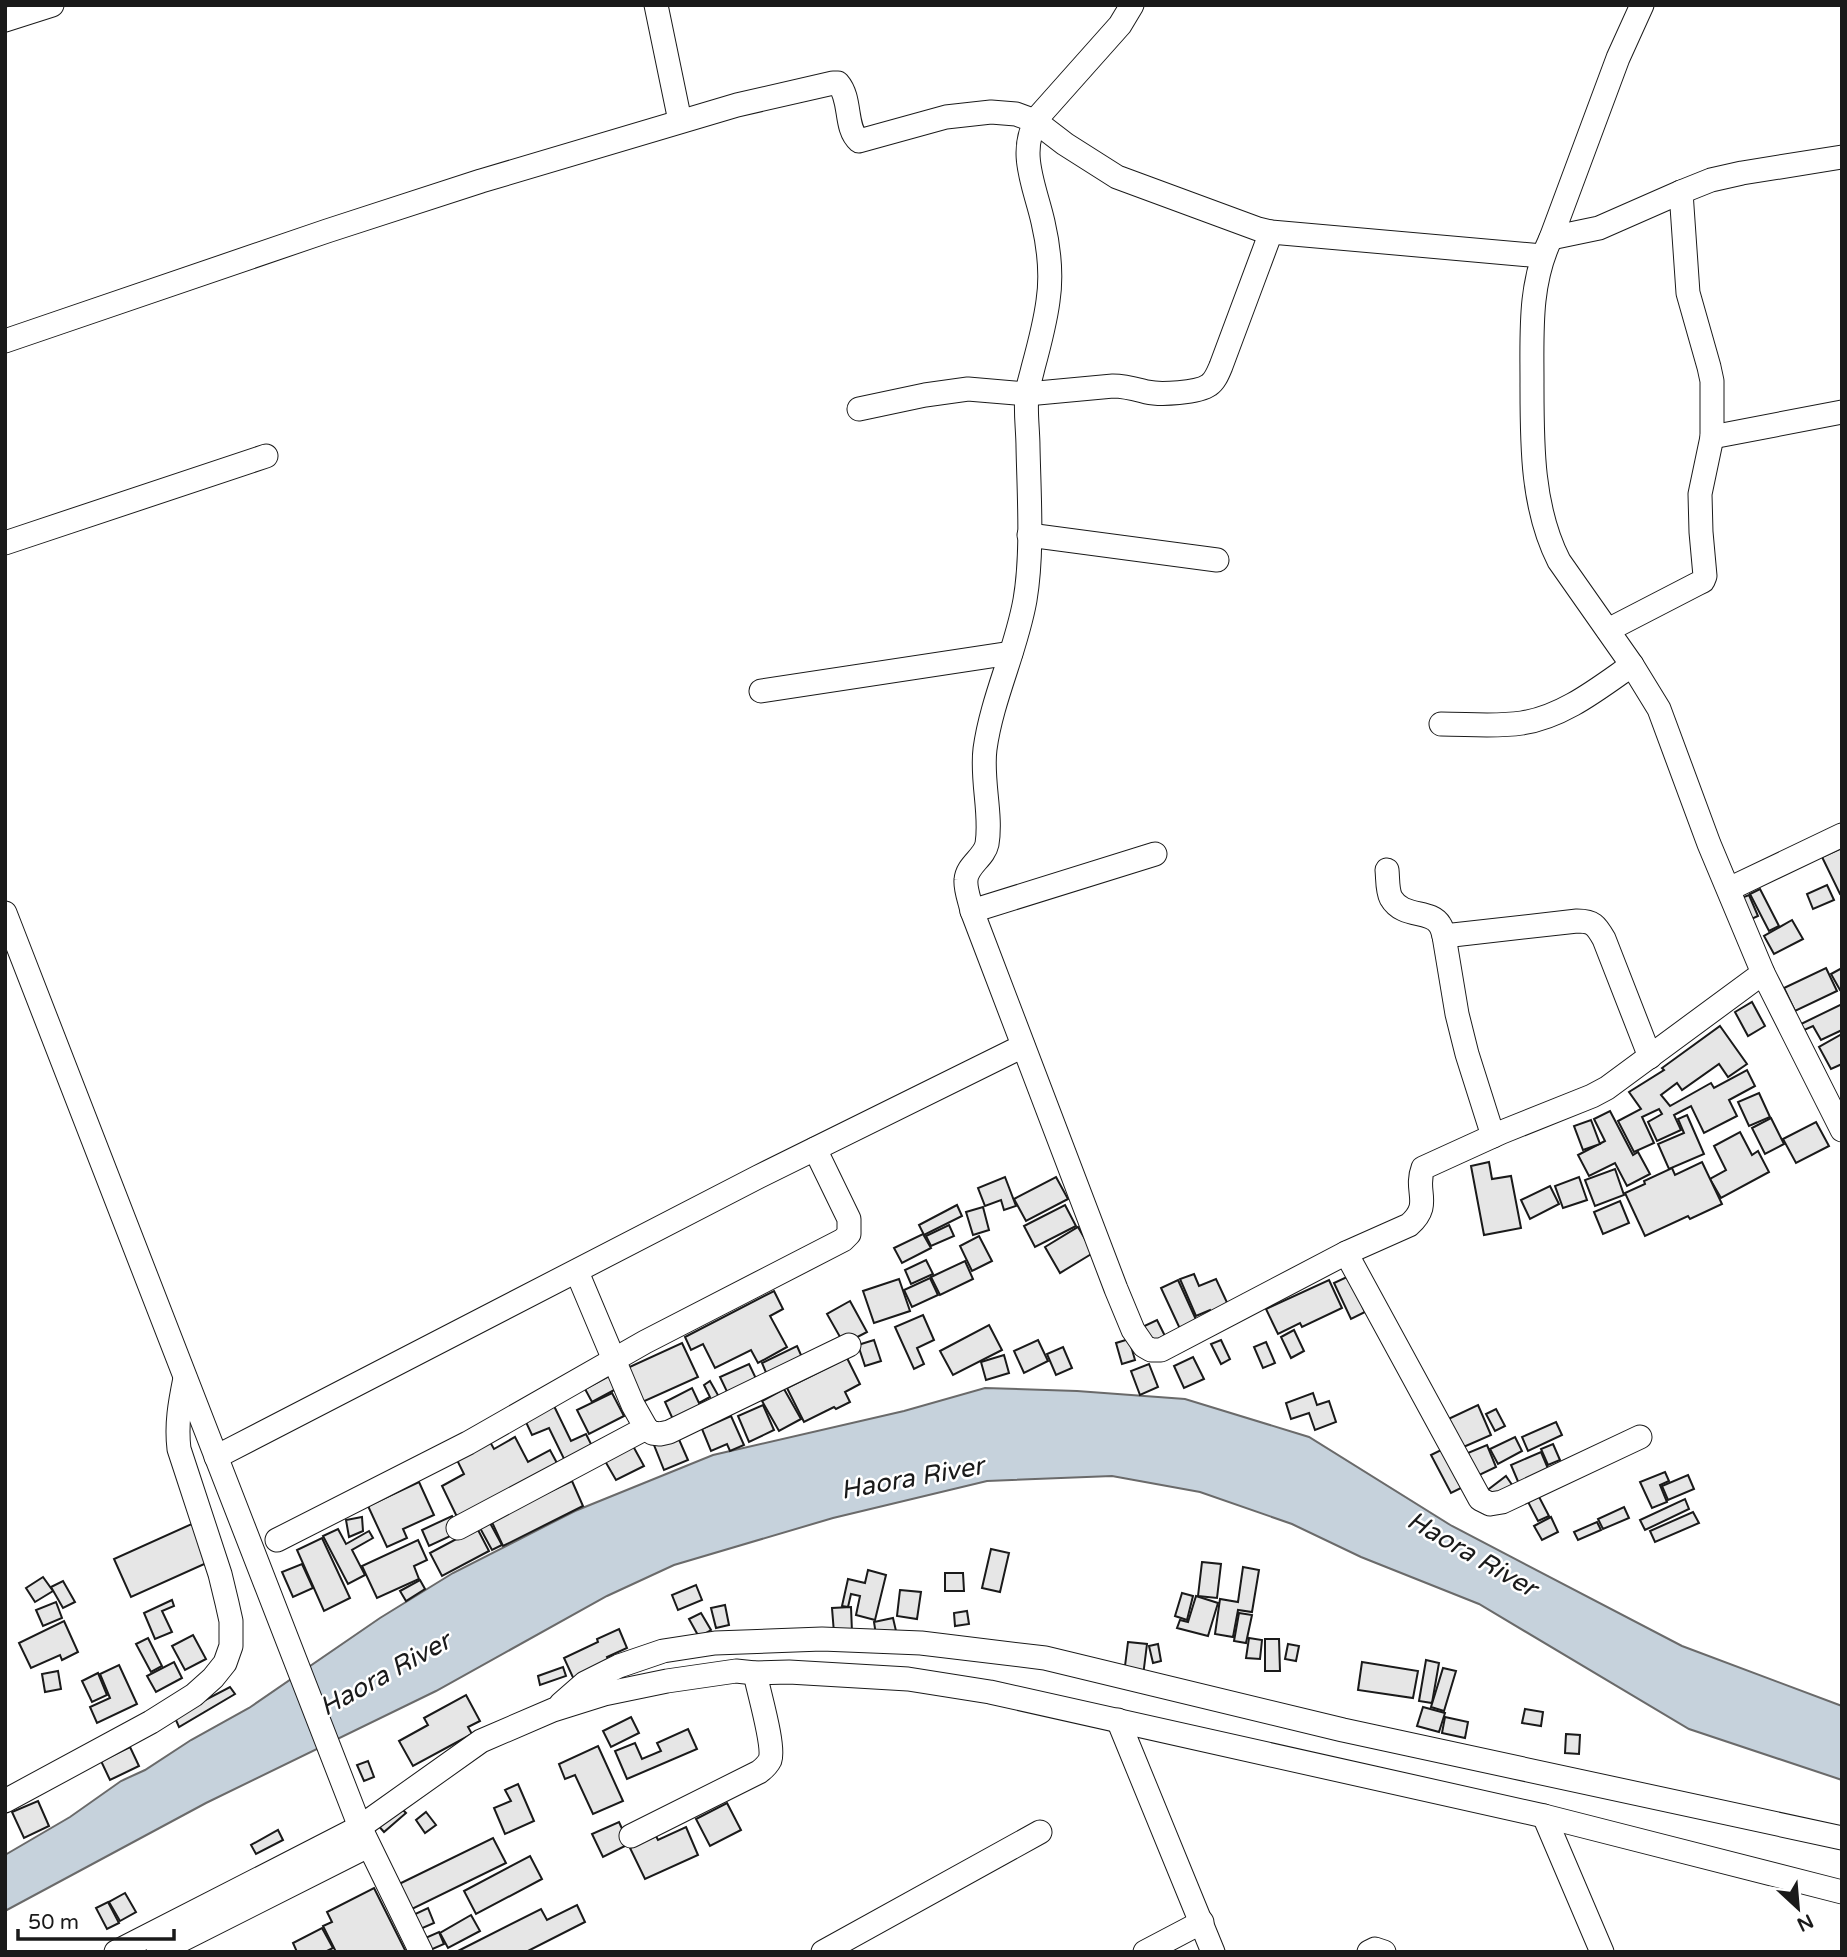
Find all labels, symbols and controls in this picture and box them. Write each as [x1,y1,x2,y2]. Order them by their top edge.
water label: Haora River [838,1450,989,1506]
water label: Haora River [1402,1504,1545,1605]
water label: Haora River [314,1624,458,1723]
north arrow [1763,1873,1833,1943]
scale bar [18,1898,173,1942]
text: N [1793,1909,1817,1936]
text: 50 m [28,1910,79,1935]

